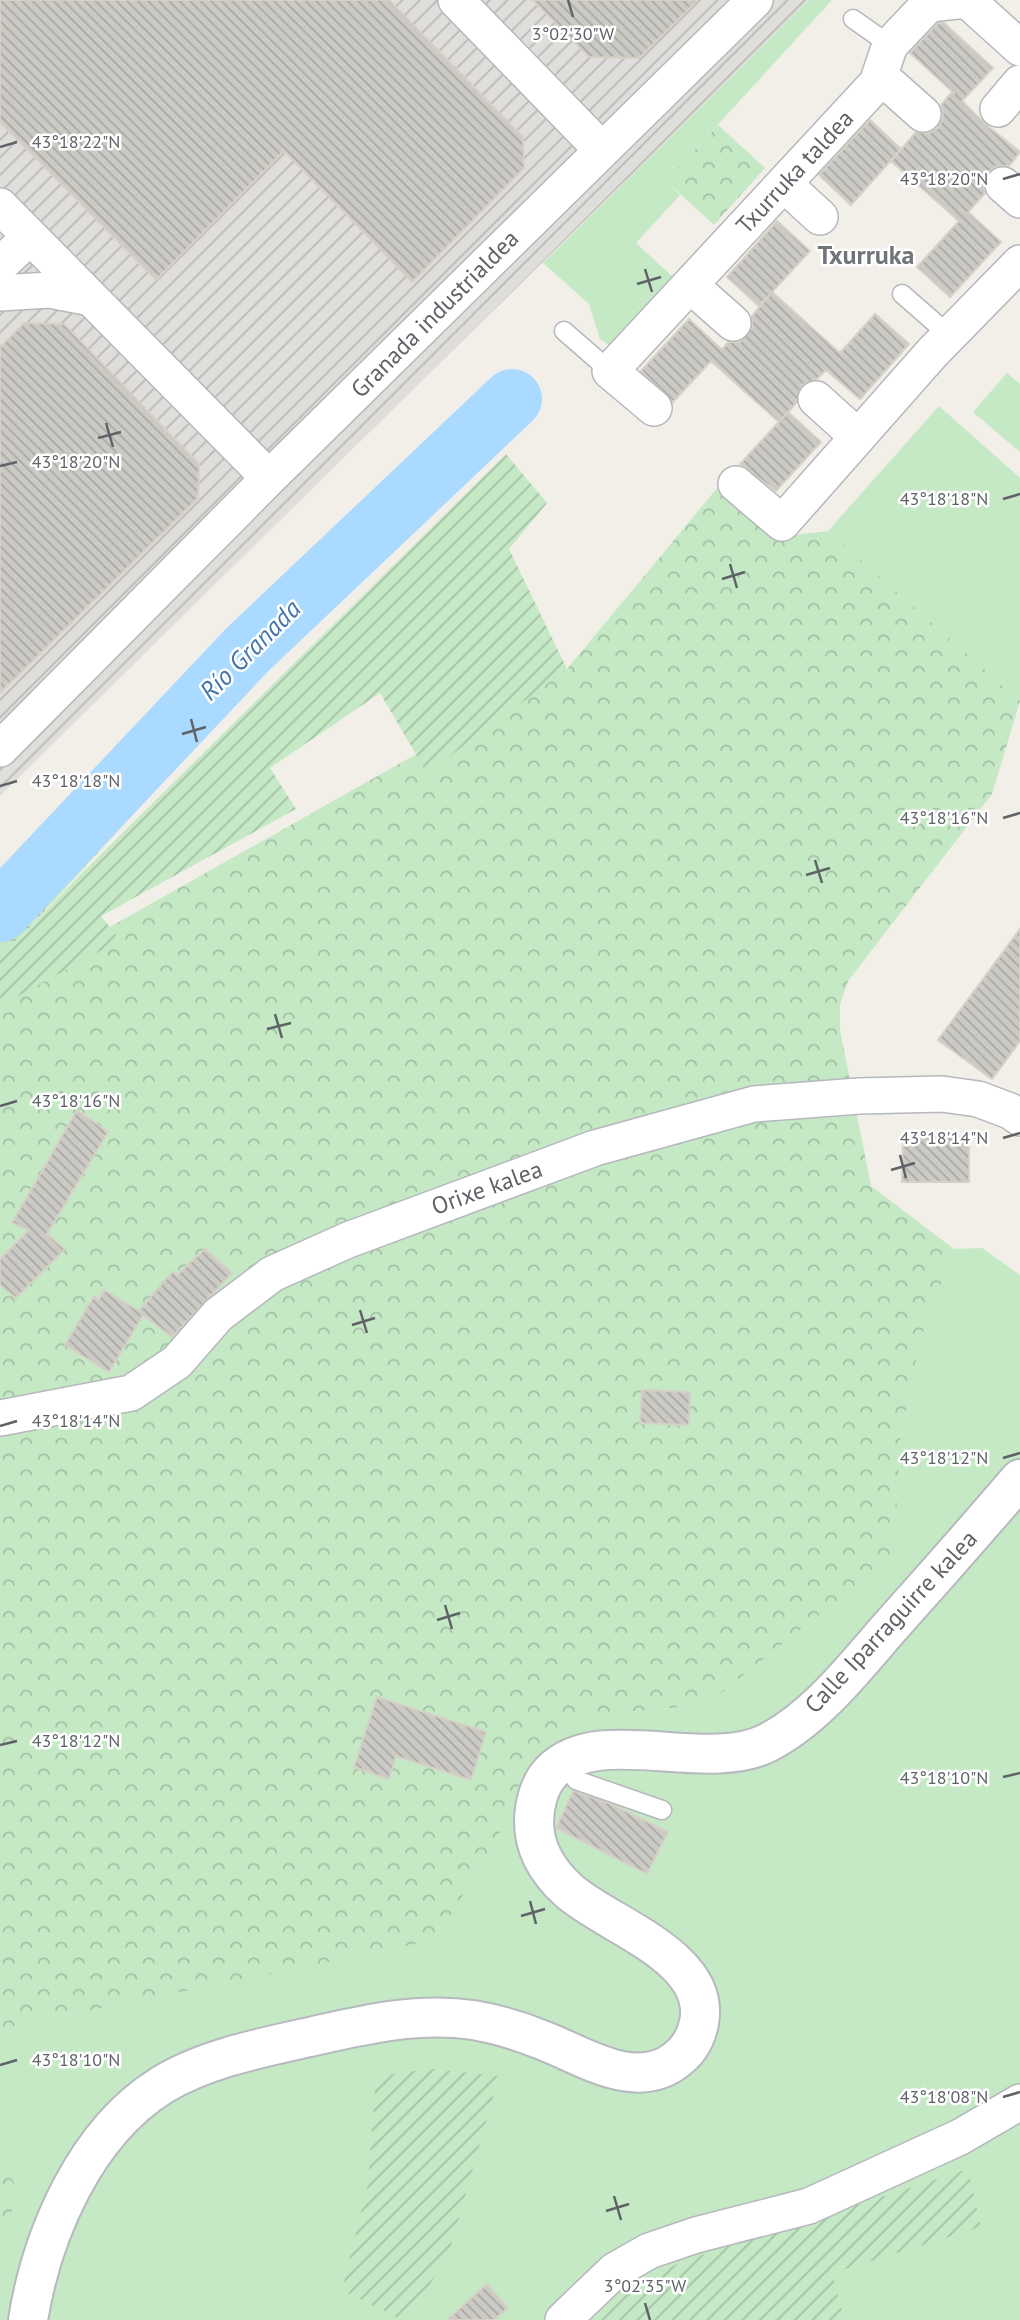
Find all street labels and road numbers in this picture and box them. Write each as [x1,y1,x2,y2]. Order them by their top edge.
street label: Txurruka taldea [729,103,860,240]
street label: Granada industrialdea [344,223,525,404]
street label: Orixe kalea [427,1153,547,1222]
street label: Calle Iparraguirre kalea [798,1523,984,1720]

